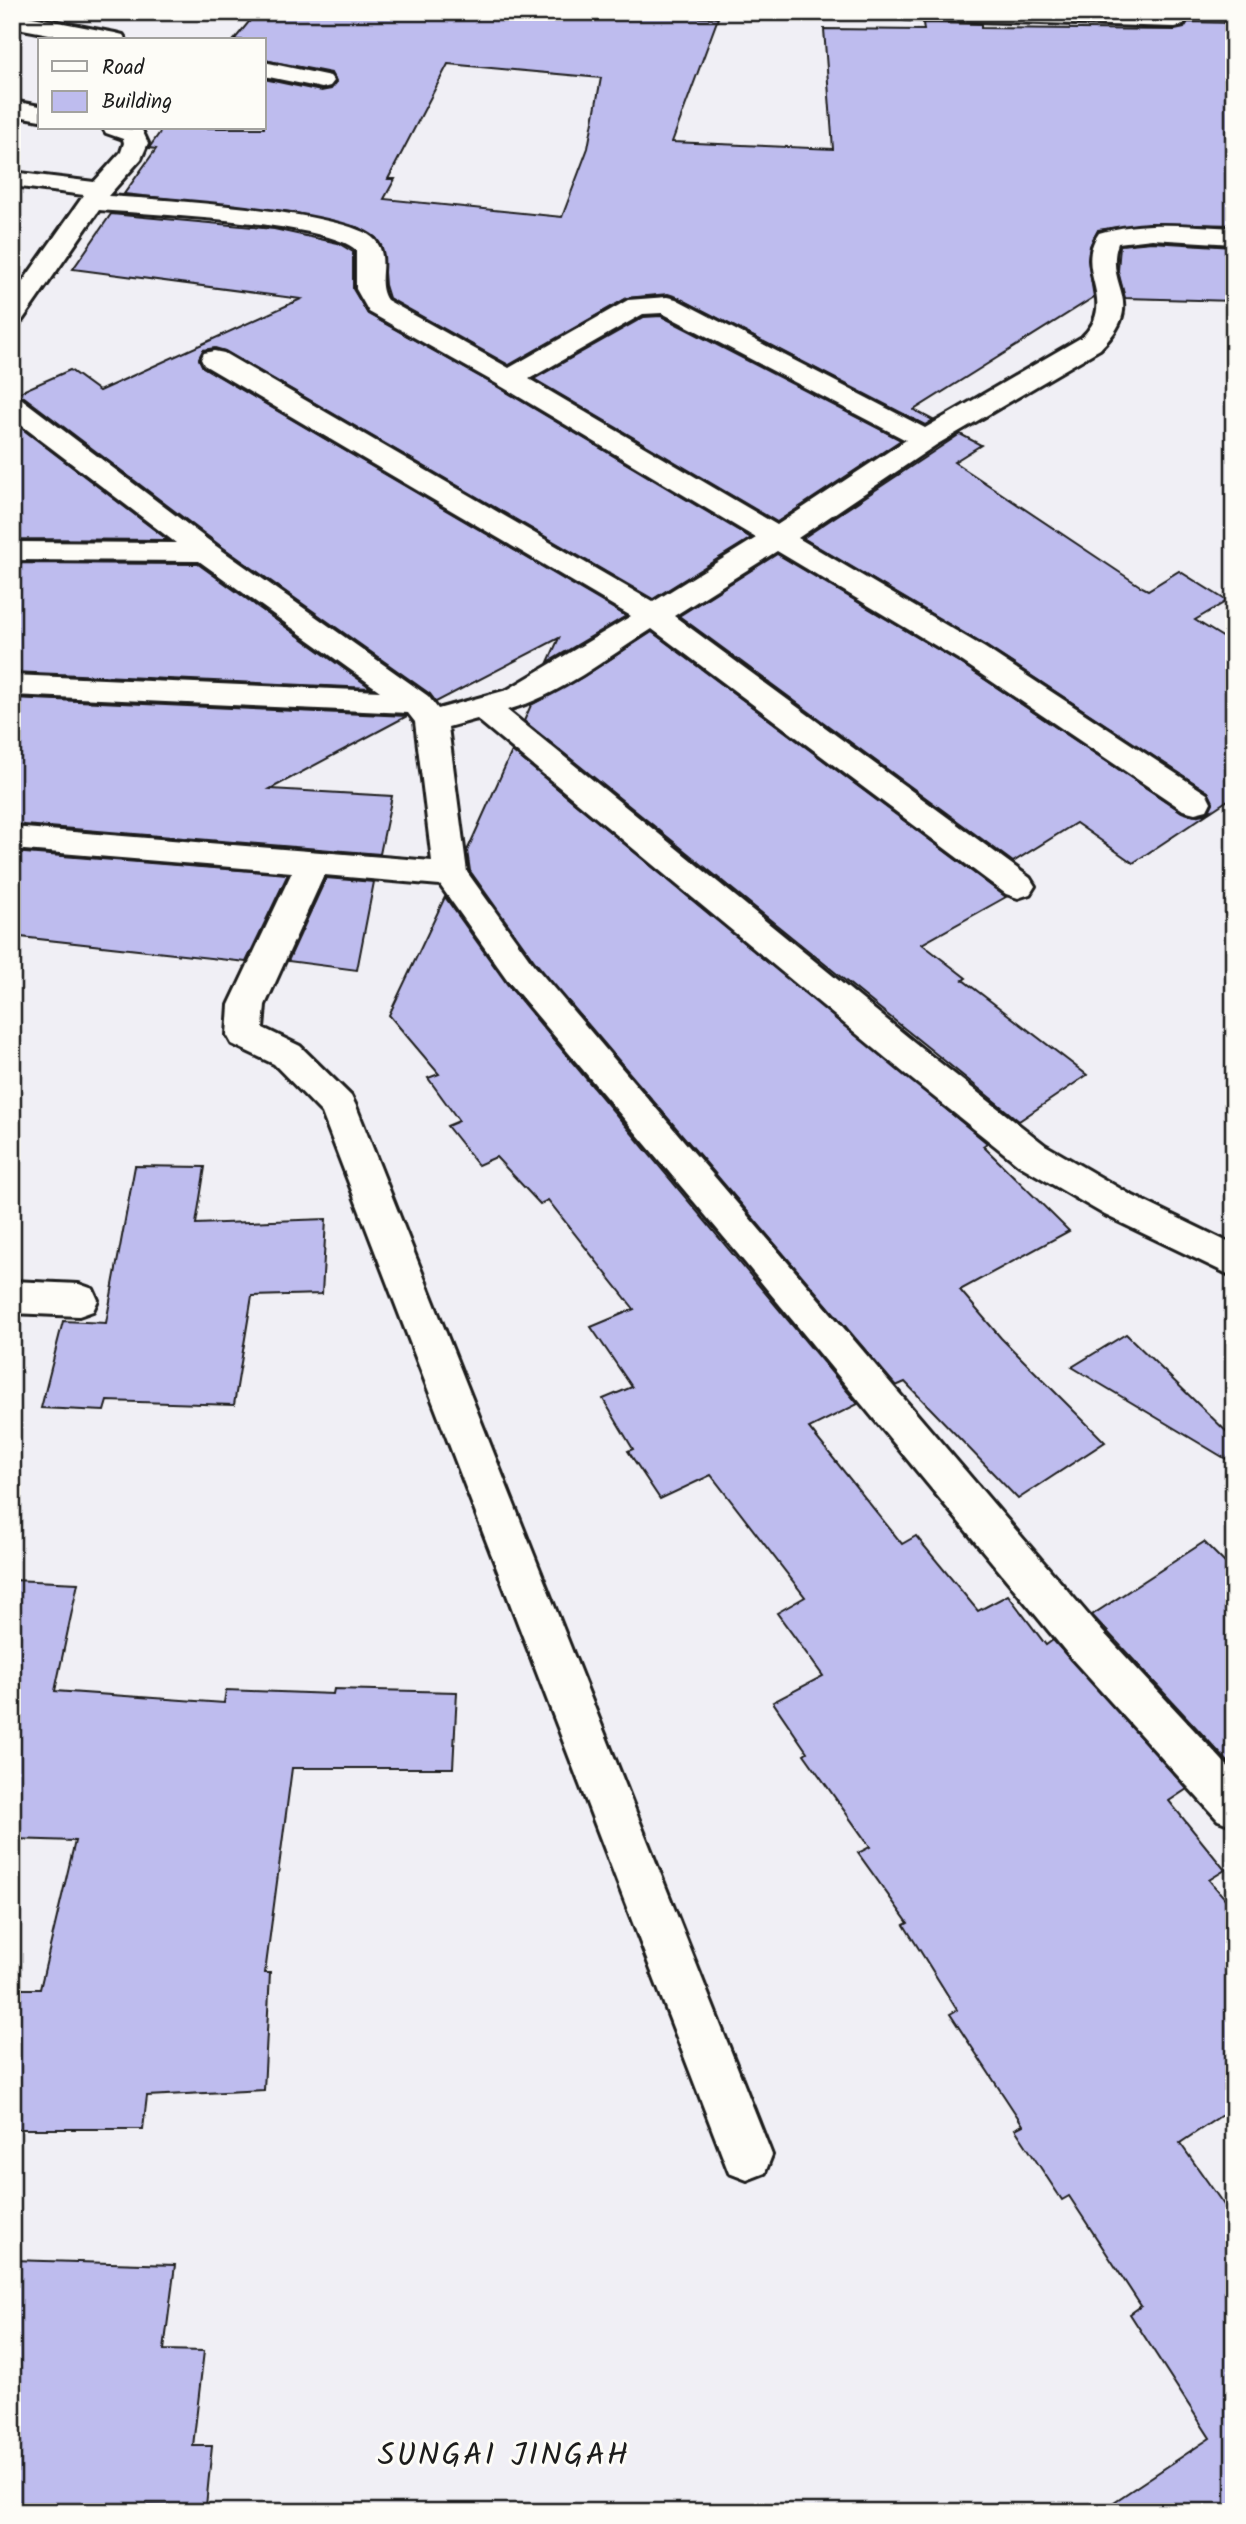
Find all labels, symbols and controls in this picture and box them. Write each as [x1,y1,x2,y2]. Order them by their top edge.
legend [38,38,266,130]
text: Road [102,52,145,85]
text: Building [102,86,172,119]
district label: SUNGAI JINGAH [378,2431,630,2482]

